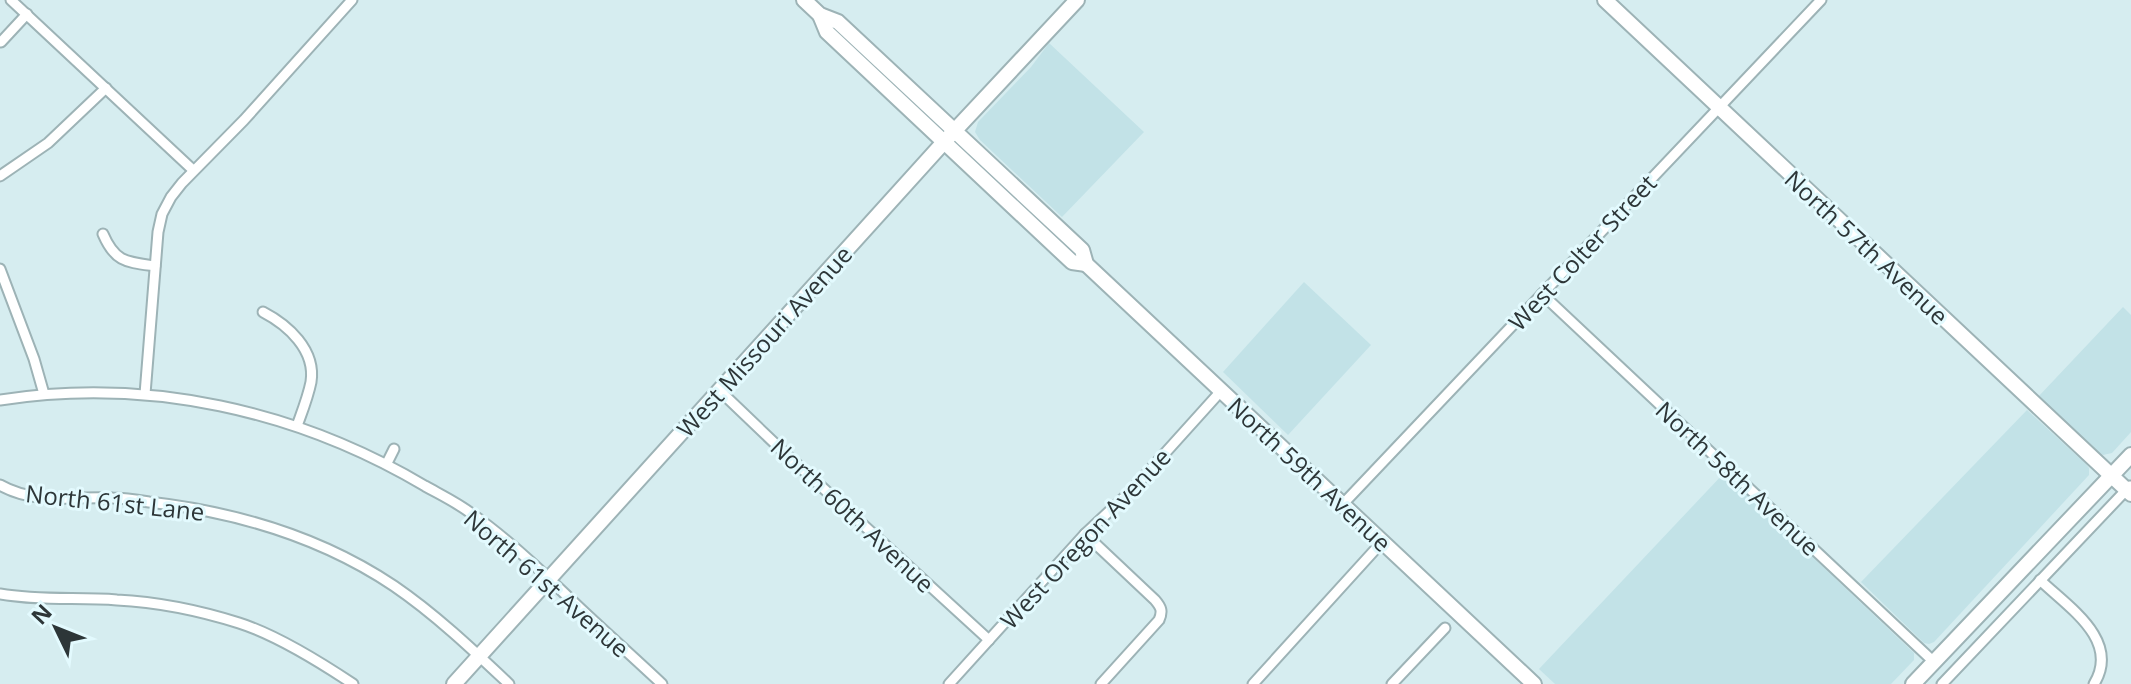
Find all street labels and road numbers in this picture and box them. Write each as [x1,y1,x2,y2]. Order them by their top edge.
street label: North 57th Avenue [1778,163,1956,331]
street label: West Colter Street [1501,167,1663,337]
street label: West Missouri Avenue [669,238,859,444]
street label: North 59th Avenue [1221,390,1399,558]
street label: North 58th Avenue [1649,394,1827,562]
street label: North 60th Avenue [764,431,942,599]
street label: West Oregon Avenue [993,441,1177,635]
street label: North 61st Lane [24,476,206,528]
street label: North 61st Avenue [457,502,637,664]

